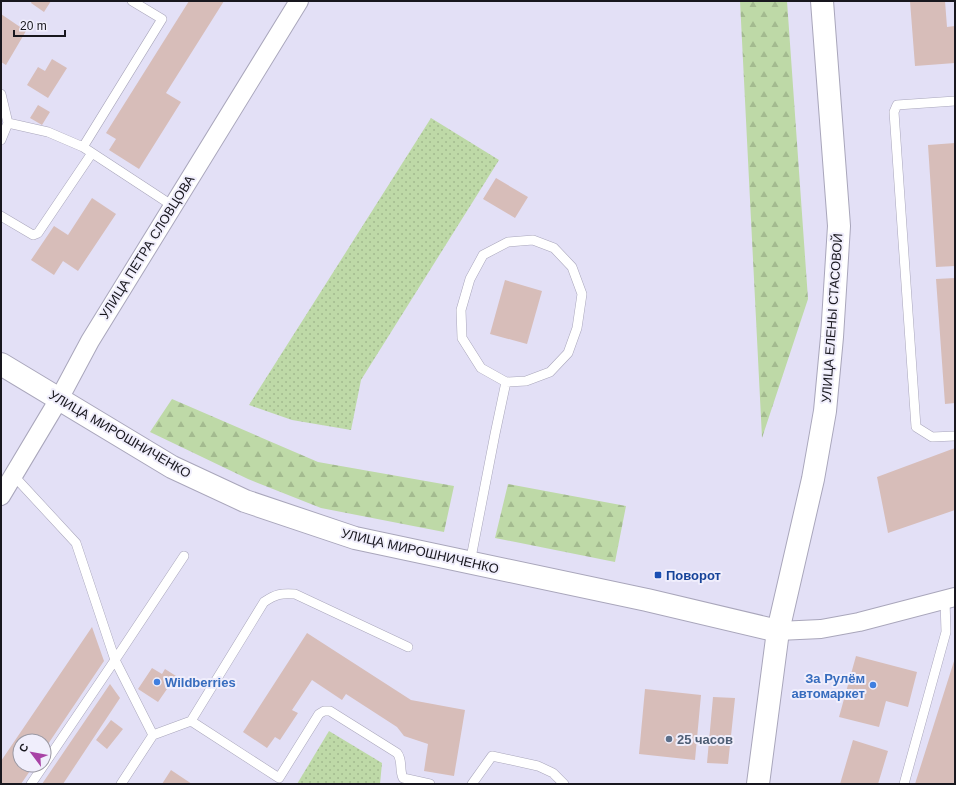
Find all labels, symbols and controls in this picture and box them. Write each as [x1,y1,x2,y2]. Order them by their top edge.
scale bar [14,12,65,38]
text: 20 m [20,19,47,33]
street label: УЛИЦА ПЕТРА СЛОВЦОВА [97,172,198,321]
street label: УЛИЦА ЕЛЕНЫ СТАСОВОЙ [819,233,845,403]
street label: УЛИЦА МИРОШНИЧЕНКО [46,387,194,481]
street label: УЛИЦА МИРОШНИЧЕНКО [340,526,500,576]
place label: Поворот [666,568,721,583]
marker: Поворот [653,570,663,580]
place label: За Рулём автомаркет [791,671,865,701]
place label: Wildberries [165,675,236,690]
marker: Wildberries [152,677,162,687]
marker: За Рулём автомаркет [868,680,878,690]
place label: 25 часов [677,732,733,747]
north arrow [12,733,52,773]
marker: 25 часов [664,734,674,744]
text: С [16,741,31,754]

